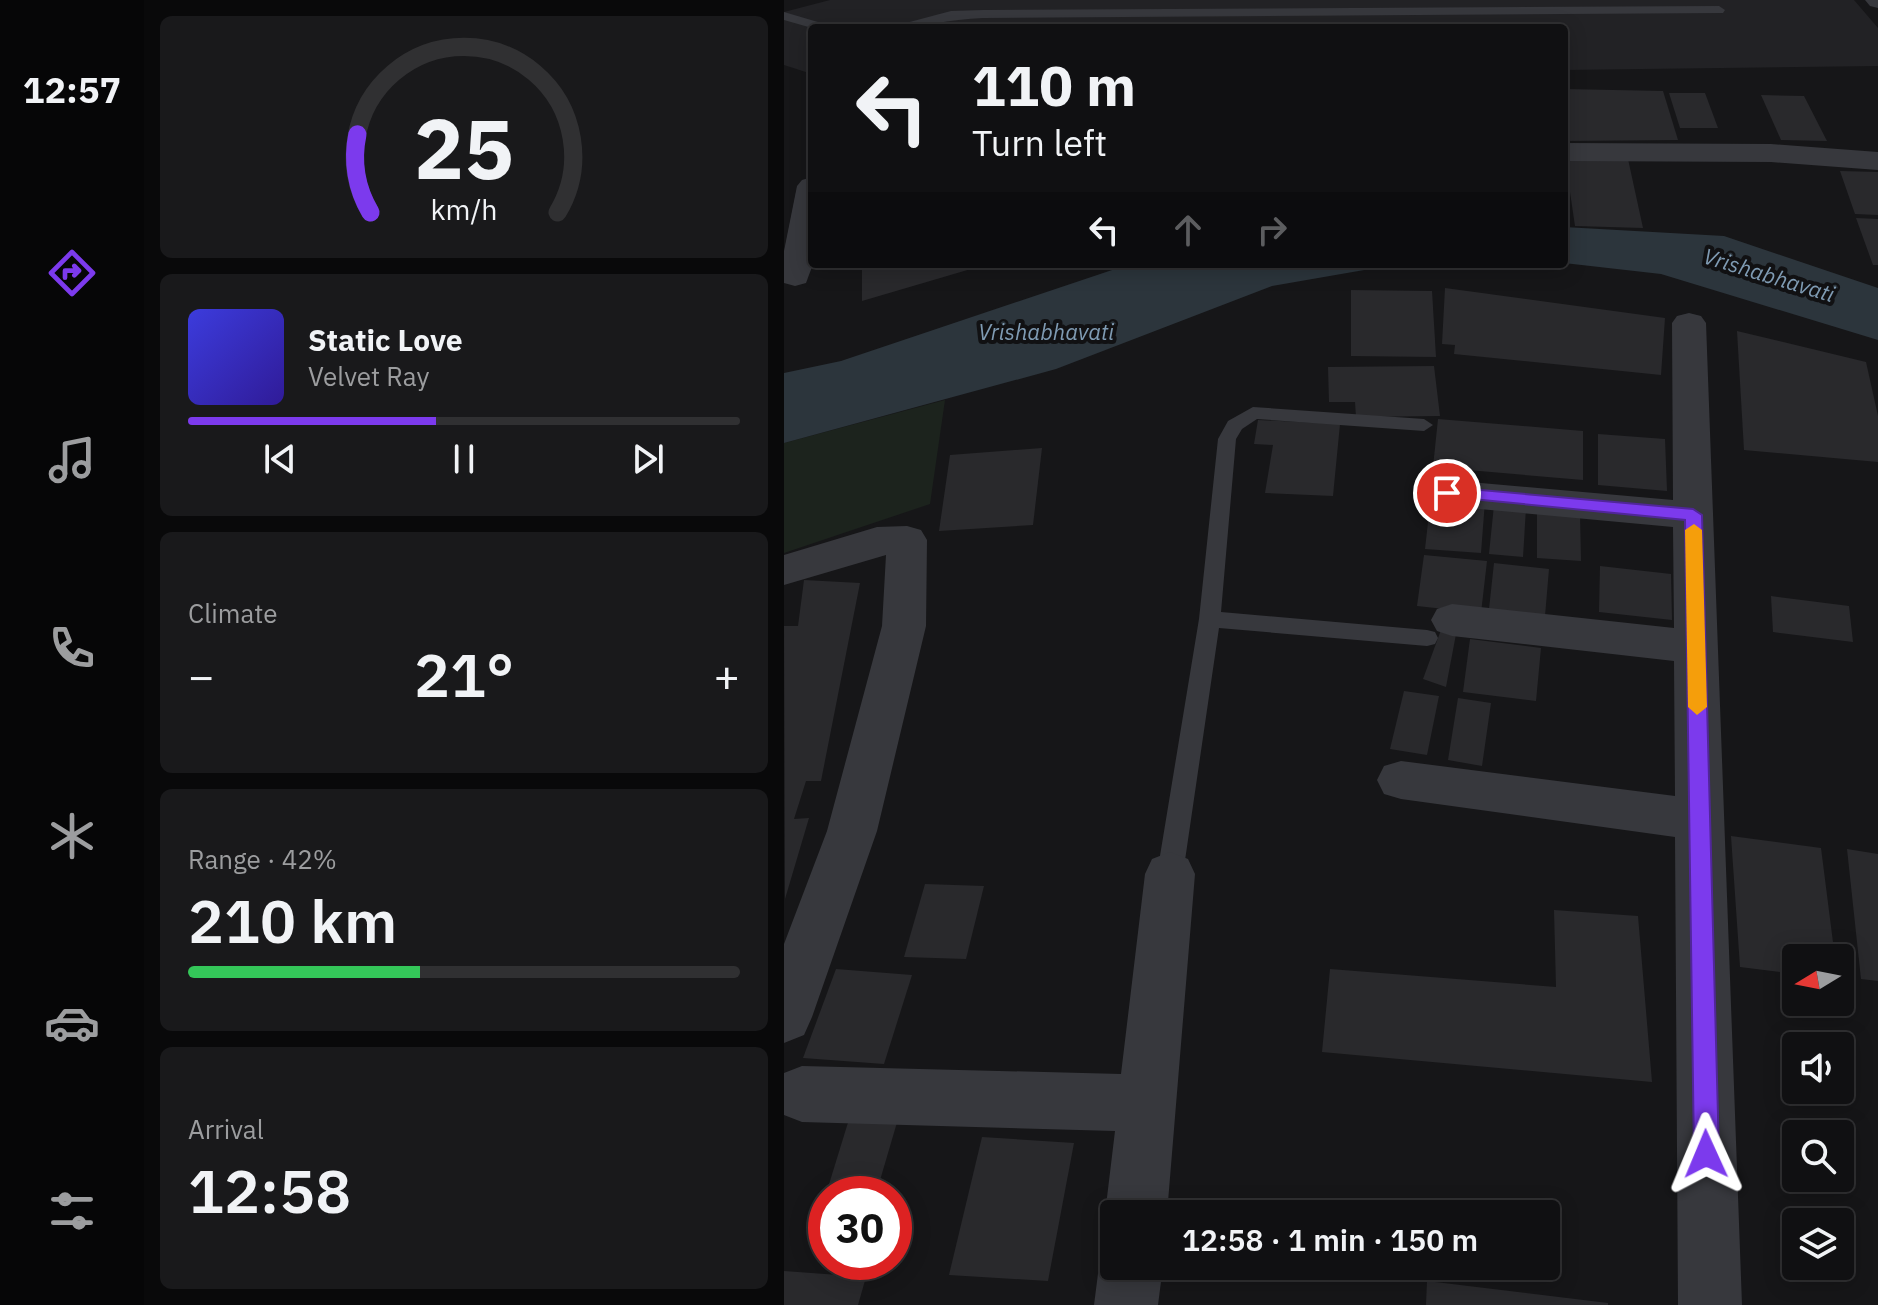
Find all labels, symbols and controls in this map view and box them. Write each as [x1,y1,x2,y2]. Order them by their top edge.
text: 110 m [972,49,1136,121]
icon: left [840,56,944,160]
text: 12:57 [23,66,121,113]
text: 25 [414,93,514,201]
text: Turn left [972,119,1107,166]
text: km/h [430,191,498,228]
icon: left [1082,208,1126,252]
icon: ahead [1166,208,1210,252]
icon: right [1250,208,1294,252]
water label: Vrishabhavati [1700,241,1839,308]
icon: directions [44,245,100,301]
water label: Vrishabhavati [978,317,1114,346]
text: Static Love [308,320,463,359]
text: Velvet Ray [308,359,429,393]
icon: music [44,432,100,488]
icon: previous [258,437,302,481]
icon: pause [442,437,486,481]
icon: next [626,437,670,481]
pin [1413,459,1481,527]
icon: arrive [1425,471,1469,515]
text: Climate [188,596,278,630]
icon: phone [44,620,100,676]
text: 21° [414,635,514,714]
text: − [188,647,214,704]
text: + [714,647,740,704]
icon: climate [44,808,100,864]
text: Range · 42% [188,842,337,876]
text: 210 km [188,881,397,960]
north arrow [1782,944,1854,1016]
map controls [1782,944,1854,1280]
icon: car [44,995,100,1051]
button: sound [1782,1032,1854,1104]
text: Arrival [188,1112,264,1146]
position arrow [1664,1112,1748,1196]
button: search [1782,1120,1854,1192]
text: 12:58 [188,1151,351,1230]
speed limit sign: 30 [808,1176,912,1280]
icon: filters [44,1183,100,1239]
button: layers [1782,1208,1854,1280]
text: 12:58 · 1 min · 150 m [1182,1220,1478,1259]

